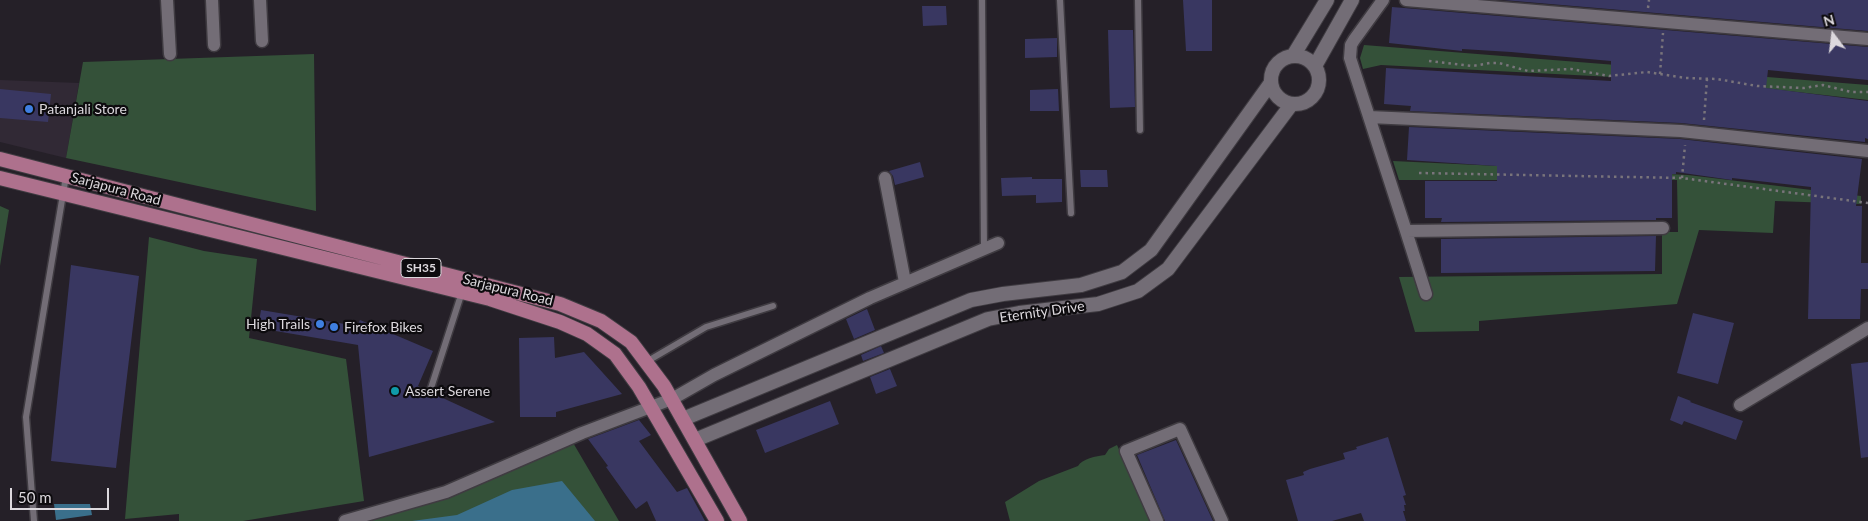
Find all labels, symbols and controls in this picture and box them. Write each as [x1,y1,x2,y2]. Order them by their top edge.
north arrow [1808,10,1858,60]
text: N [1822,10,1836,30]
place label: Patanjali Store [39,101,127,117]
marker: Patanjali Store [23,103,35,115]
street label: Sarjapura Road [69,169,163,209]
road number: SH35 [401,258,441,278]
street label: Sarjapura Road [461,271,555,309]
street label: Eternity Drive [998,298,1086,326]
place label: High Trails [246,316,310,332]
marker: High Trails [314,318,326,330]
place label: Firefox Bikes [344,319,423,335]
marker: Firefox Bikes [328,321,340,333]
place label: Assert Serene [405,383,490,399]
marker: Assert Serene [389,385,401,397]
scale bar [12,478,111,510]
text: 50 m [18,488,52,506]

